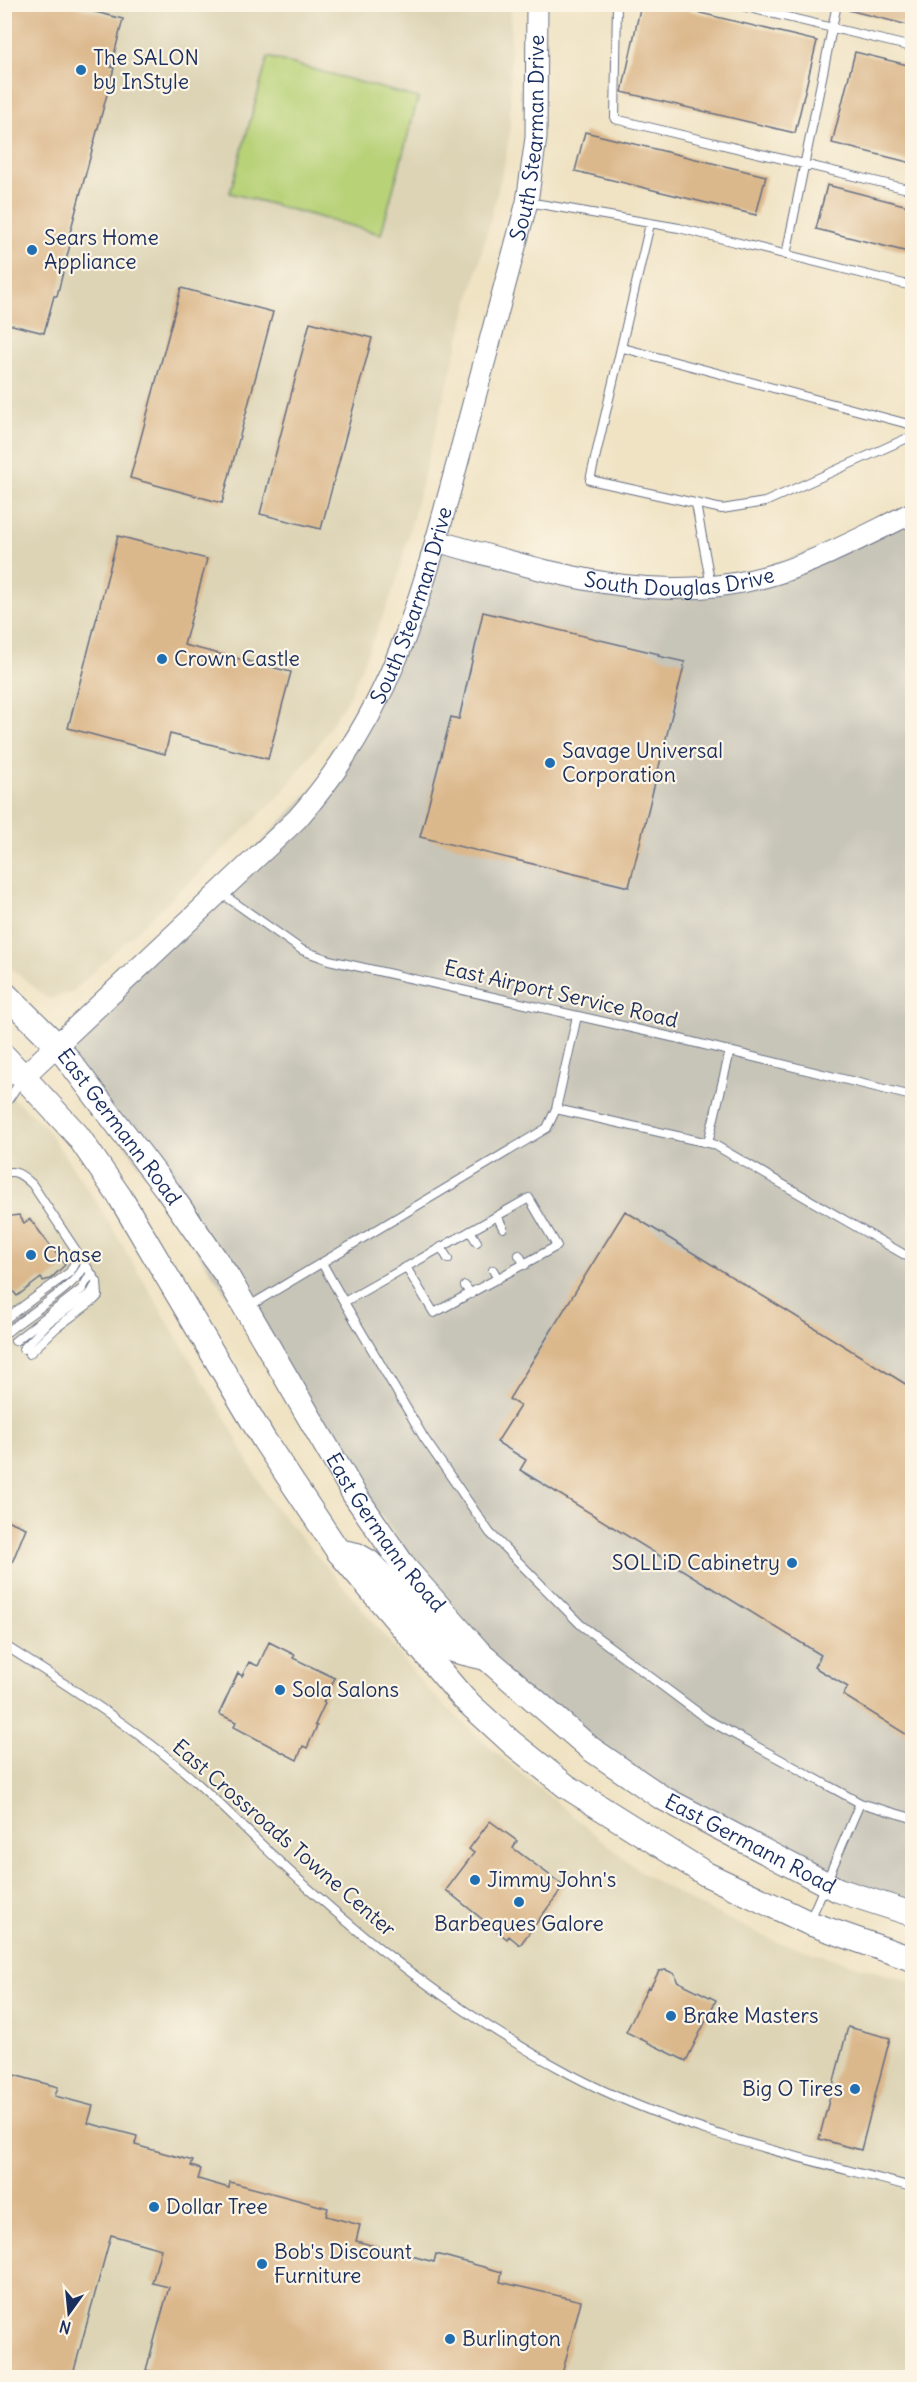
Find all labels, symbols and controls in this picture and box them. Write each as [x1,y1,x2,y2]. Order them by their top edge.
street label: South Stearman Drive [503,35,550,243]
place label: The SALON by InStyle [93,44,199,95]
marker: The SALON by InStyle [74,63,88,77]
place label: Sears Home Appliance [44,224,159,275]
marker: Sears Home Appliance [25,243,39,257]
street label: South Stearman Drive [364,504,458,708]
street label: South Douglas Drive [582,561,777,602]
place label: Crown Castle [174,645,300,672]
marker: Crown Castle [155,652,169,666]
place label: Savage Universal Corporation [562,737,723,788]
marker: Savage Universal Corporation [543,756,557,770]
street label: East Airport Service Road [442,953,681,1034]
street label: East Germann Road [51,1043,188,1210]
place label: Chase [43,1241,102,1268]
marker: Chase [24,1248,38,1262]
street label: East Germann Road [320,1448,452,1618]
place label: SOLLiD Cabinetry [612,1549,780,1576]
marker: SOLLiD Cabinetry [785,1556,799,1570]
place label: Sola Salons [292,1676,399,1703]
marker: Sola Salons [273,1683,287,1697]
street label: East Crossroads Towne Center [167,1733,402,1942]
street label: East Germann Road [660,1787,841,1900]
place label: Jimmy John's [487,1866,616,1893]
marker: Jimmy John's [468,1873,482,1887]
marker: Barbeques Galore [512,1895,526,1909]
place label: Barbeques Galore [434,1910,604,1937]
place label: Brake Masters [683,2002,819,2029]
marker: Brake Masters [664,2009,678,2023]
place label: Big O Tires [742,2075,843,2102]
marker: Big O Tires [848,2082,862,2096]
place label: Dollar Tree [166,2193,268,2220]
marker: Dollar Tree [147,2200,161,2214]
place label: Bob's Discount Furniture [274,2238,412,2289]
marker: Bob's Discount Furniture [255,2257,269,2271]
north arrow [39,2283,99,2343]
text: N [57,2316,73,2339]
place label: Burlington [462,2325,561,2352]
marker: Burlington [443,2332,457,2346]

